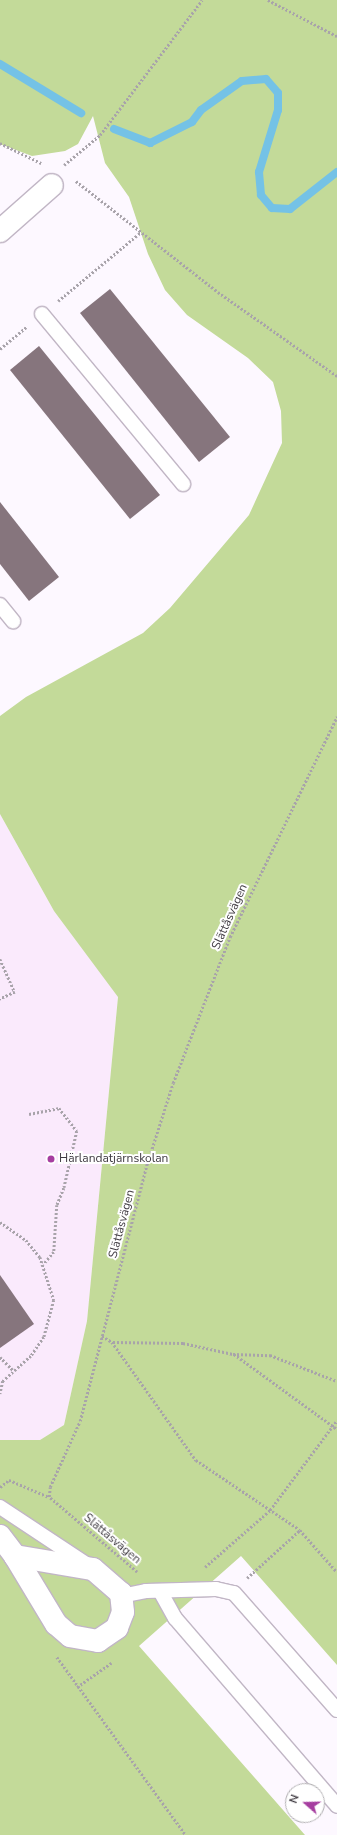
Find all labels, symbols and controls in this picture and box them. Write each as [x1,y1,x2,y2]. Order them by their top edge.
street label: Slättåsvägen [209,882,251,952]
place label: Härlandatjärnskolan [59,1152,168,1166]
marker: Härlandatjärnskolan [46,1154,56,1164]
street label: Slättåsvägen [106,1188,138,1260]
street label: Slättåsvägen [80,1511,144,1567]
north arrow [285,1783,325,1823]
text: N [286,1793,303,1806]

